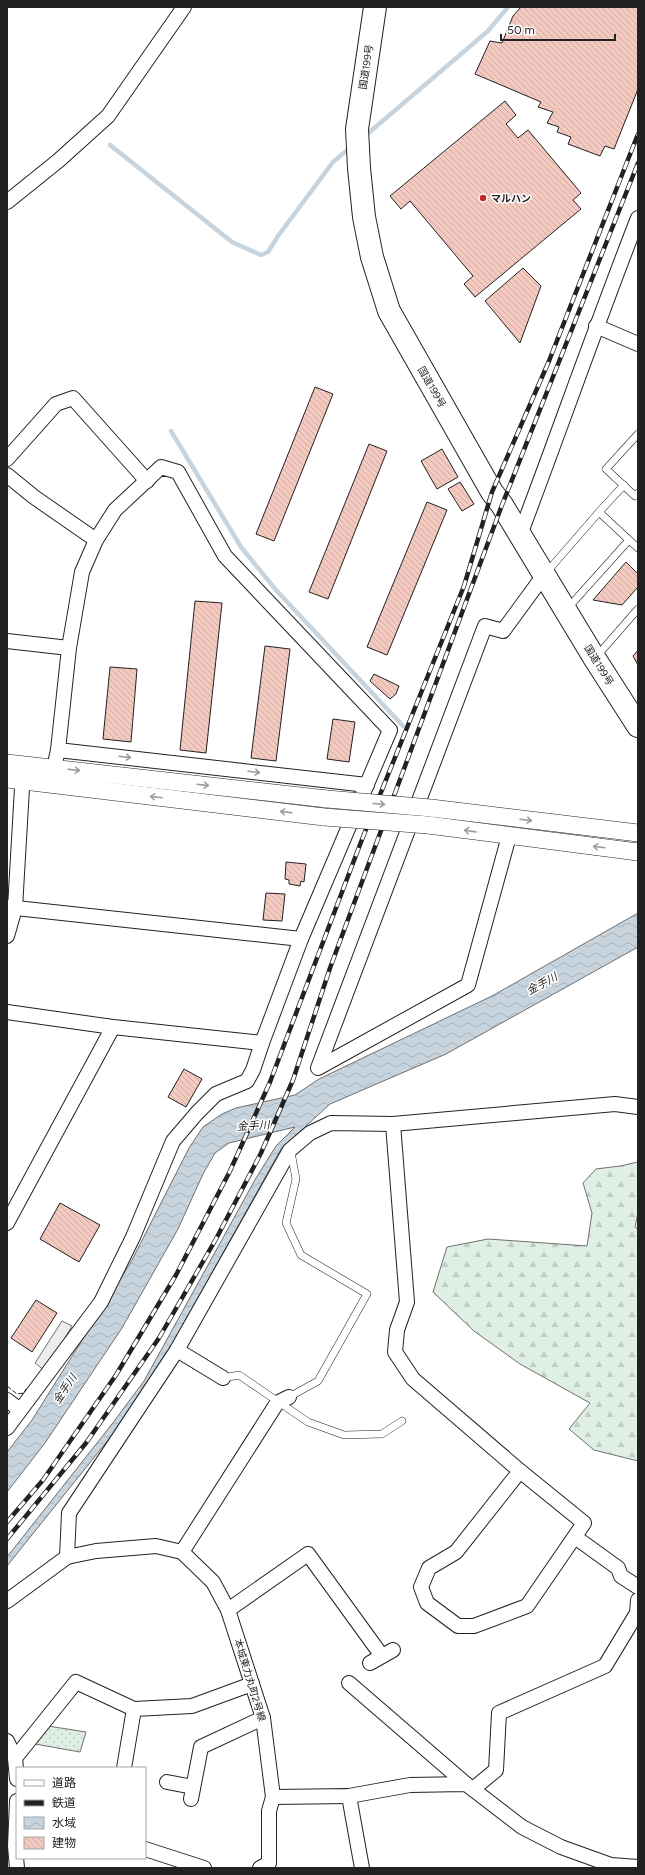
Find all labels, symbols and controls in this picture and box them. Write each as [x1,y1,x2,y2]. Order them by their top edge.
scale bar [501,16,615,42]
text: 50 m [507,23,535,37]
street label: 国道199号 [356,44,376,90]
place label: マルハン [491,192,531,205]
marker: マルハン [478,193,488,203]
street label: 国道199号 [415,364,449,410]
street label: 国道199号 [581,642,617,688]
one-way arrow [118,754,131,761]
one-way arrow [67,766,80,774]
one-way arrow [247,768,260,776]
one-way arrow [196,781,209,789]
one-way arrow [150,793,163,800]
one-way arrow [372,800,385,807]
one-way arrow [280,808,293,816]
one-way arrow [519,816,532,823]
one-way arrow [464,827,477,835]
one-way arrow [593,843,606,851]
water label: 金手川 [524,970,560,998]
water label: 金手川 [236,1119,271,1133]
water label: 金手川 [50,1371,80,1406]
street label: 本城東力丸町2号線 [231,1637,269,1723]
legend [16,1767,146,1859]
text: 道路 [52,1776,76,1790]
text: 鉄道 [52,1796,76,1810]
text: 水域 [52,1816,76,1830]
text: 建物 [52,1836,76,1850]

